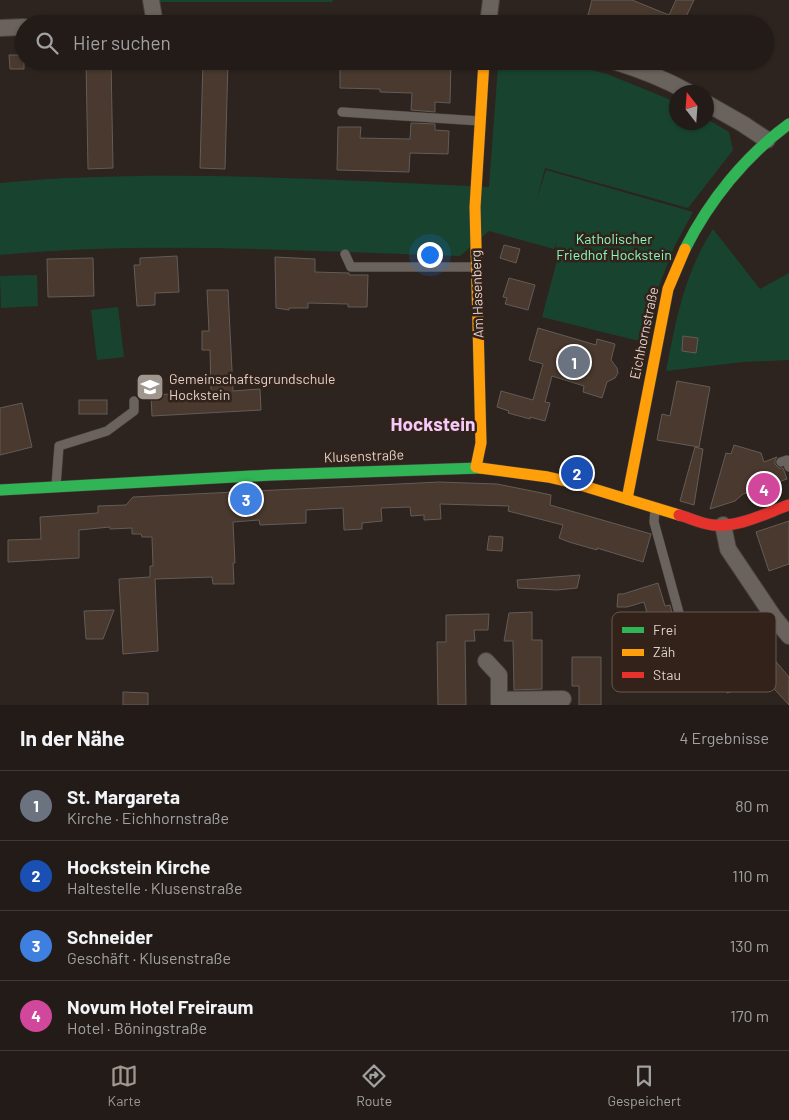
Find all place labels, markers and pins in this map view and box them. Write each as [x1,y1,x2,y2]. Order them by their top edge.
pin: 1 [558,343,590,381]
place label: Gemeinschaftsgrundschule Hockstein [169,370,336,403]
school or university icon: Gemeinschaftsgrundschule Hockstein [135,372,165,402]
pin: 2 [561,454,593,492]
pin: 4 [748,470,780,508]
pin: 3 [230,480,262,518]

